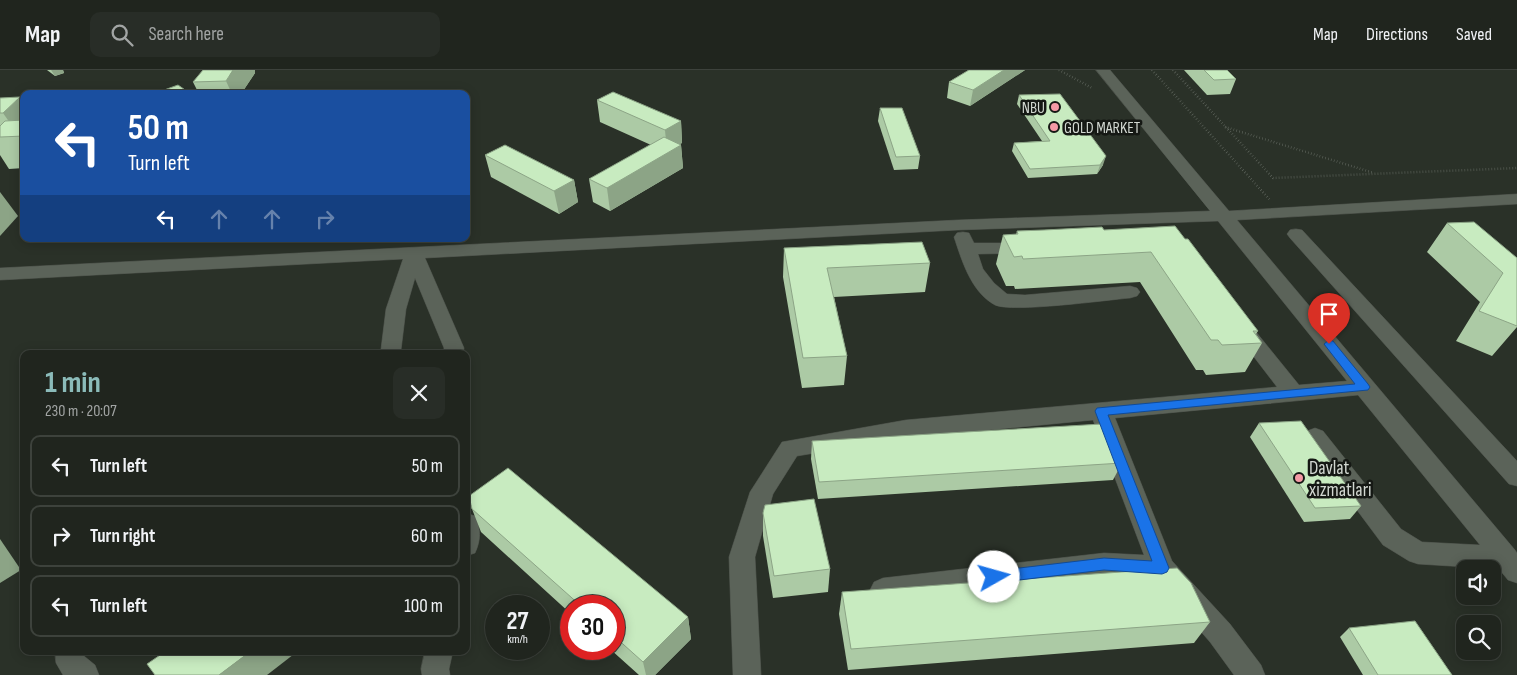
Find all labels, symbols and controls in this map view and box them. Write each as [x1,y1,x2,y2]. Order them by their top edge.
search box [90,12,440,57]
text: Map [25,20,60,49]
icon: search [108,21,136,49]
text: Search here [148,23,224,46]
text: Map [1313,24,1338,45]
text: Directions [1366,24,1428,45]
text: Saved [1456,24,1492,45]
place label: NBU [1022,99,1045,118]
marker: NBU [1049,101,1061,113]
text: 50 m [128,107,189,150]
icon: left [45,110,110,175]
place label: GOLD MARKET [1064,119,1141,138]
marker: GOLD MARKET [1048,121,1060,133]
text: Turn left [128,150,190,177]
icon: left [152,205,180,233]
icon: ahead [205,205,233,233]
icon: ahead [258,205,286,233]
icon: right [311,205,339,233]
pin [1308,293,1350,344]
icon: arrive [1315,300,1343,328]
text: 1 min [45,365,101,401]
button: close [393,367,445,419]
text: 230 m · 20:07 [45,402,117,421]
icon: left [47,452,75,480]
text: Turn left [90,455,147,478]
text: 50 m [412,455,443,478]
place label: Davlat xizmatlari [1309,457,1372,502]
marker: Davlat xizmatlari [1293,472,1305,484]
icon: right [47,522,75,550]
text: Turn right [90,525,155,548]
text: 60 m [411,525,443,548]
position arrow [967,550,1019,602]
map controls [1456,560,1501,660]
button: sound [1456,560,1501,605]
icon: left [47,592,75,620]
text: Turn left [90,595,147,618]
text: 100 m [404,595,443,618]
speed limit sign: 30 [560,595,625,660]
text: 27 [507,606,528,637]
button: search [1456,615,1501,660]
text: km/h [507,632,528,647]

